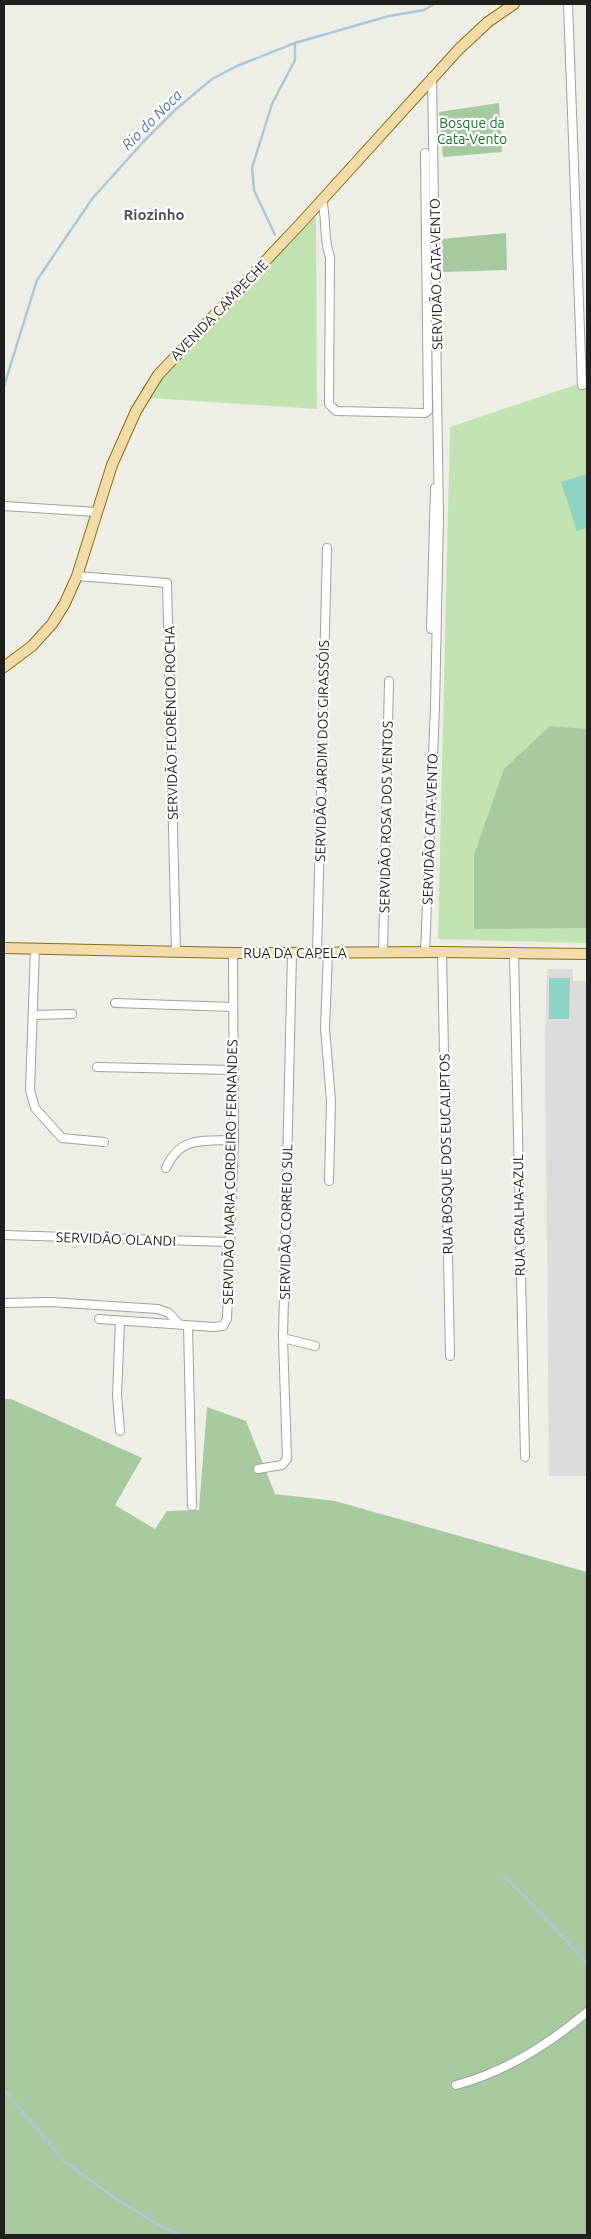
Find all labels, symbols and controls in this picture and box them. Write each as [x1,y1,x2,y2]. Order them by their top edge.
water label: Rio do Noca [118,86,185,153]
park label: Bosque da Cata-Vento [437,115,507,147]
street label: SERVIDÃO CATA-VENTO [426,198,445,350]
district label: Riozinho [124,206,185,223]
street label: AVENIDA CAMPECHE [167,256,271,363]
street label: SERVIDÃO FLORÊNCIO ROCHA [160,626,181,820]
street label: SERVIDÃO JARDIM DOS GIRASSÓIS [311,640,332,862]
street label: SERVIDÃO ROSA DOS VENTOS [375,721,396,913]
street label: SERVIDÃO CATA-VENTO [418,753,441,905]
street label: RUA DA CAPELA [243,945,347,961]
street label: SERVIDÃO MARIA CORDEIRO FERNANDES [219,1039,240,1305]
street label: RUA BOSQUE DOS EUCALIPTOS [436,1054,456,1254]
street label: SERVIDÃO CORREIO SUL [276,1144,295,1300]
street label: RUA GRALHA-AZUL [510,1154,528,1276]
street label: SERVIDÃO OLANDI [56,1228,176,1249]

